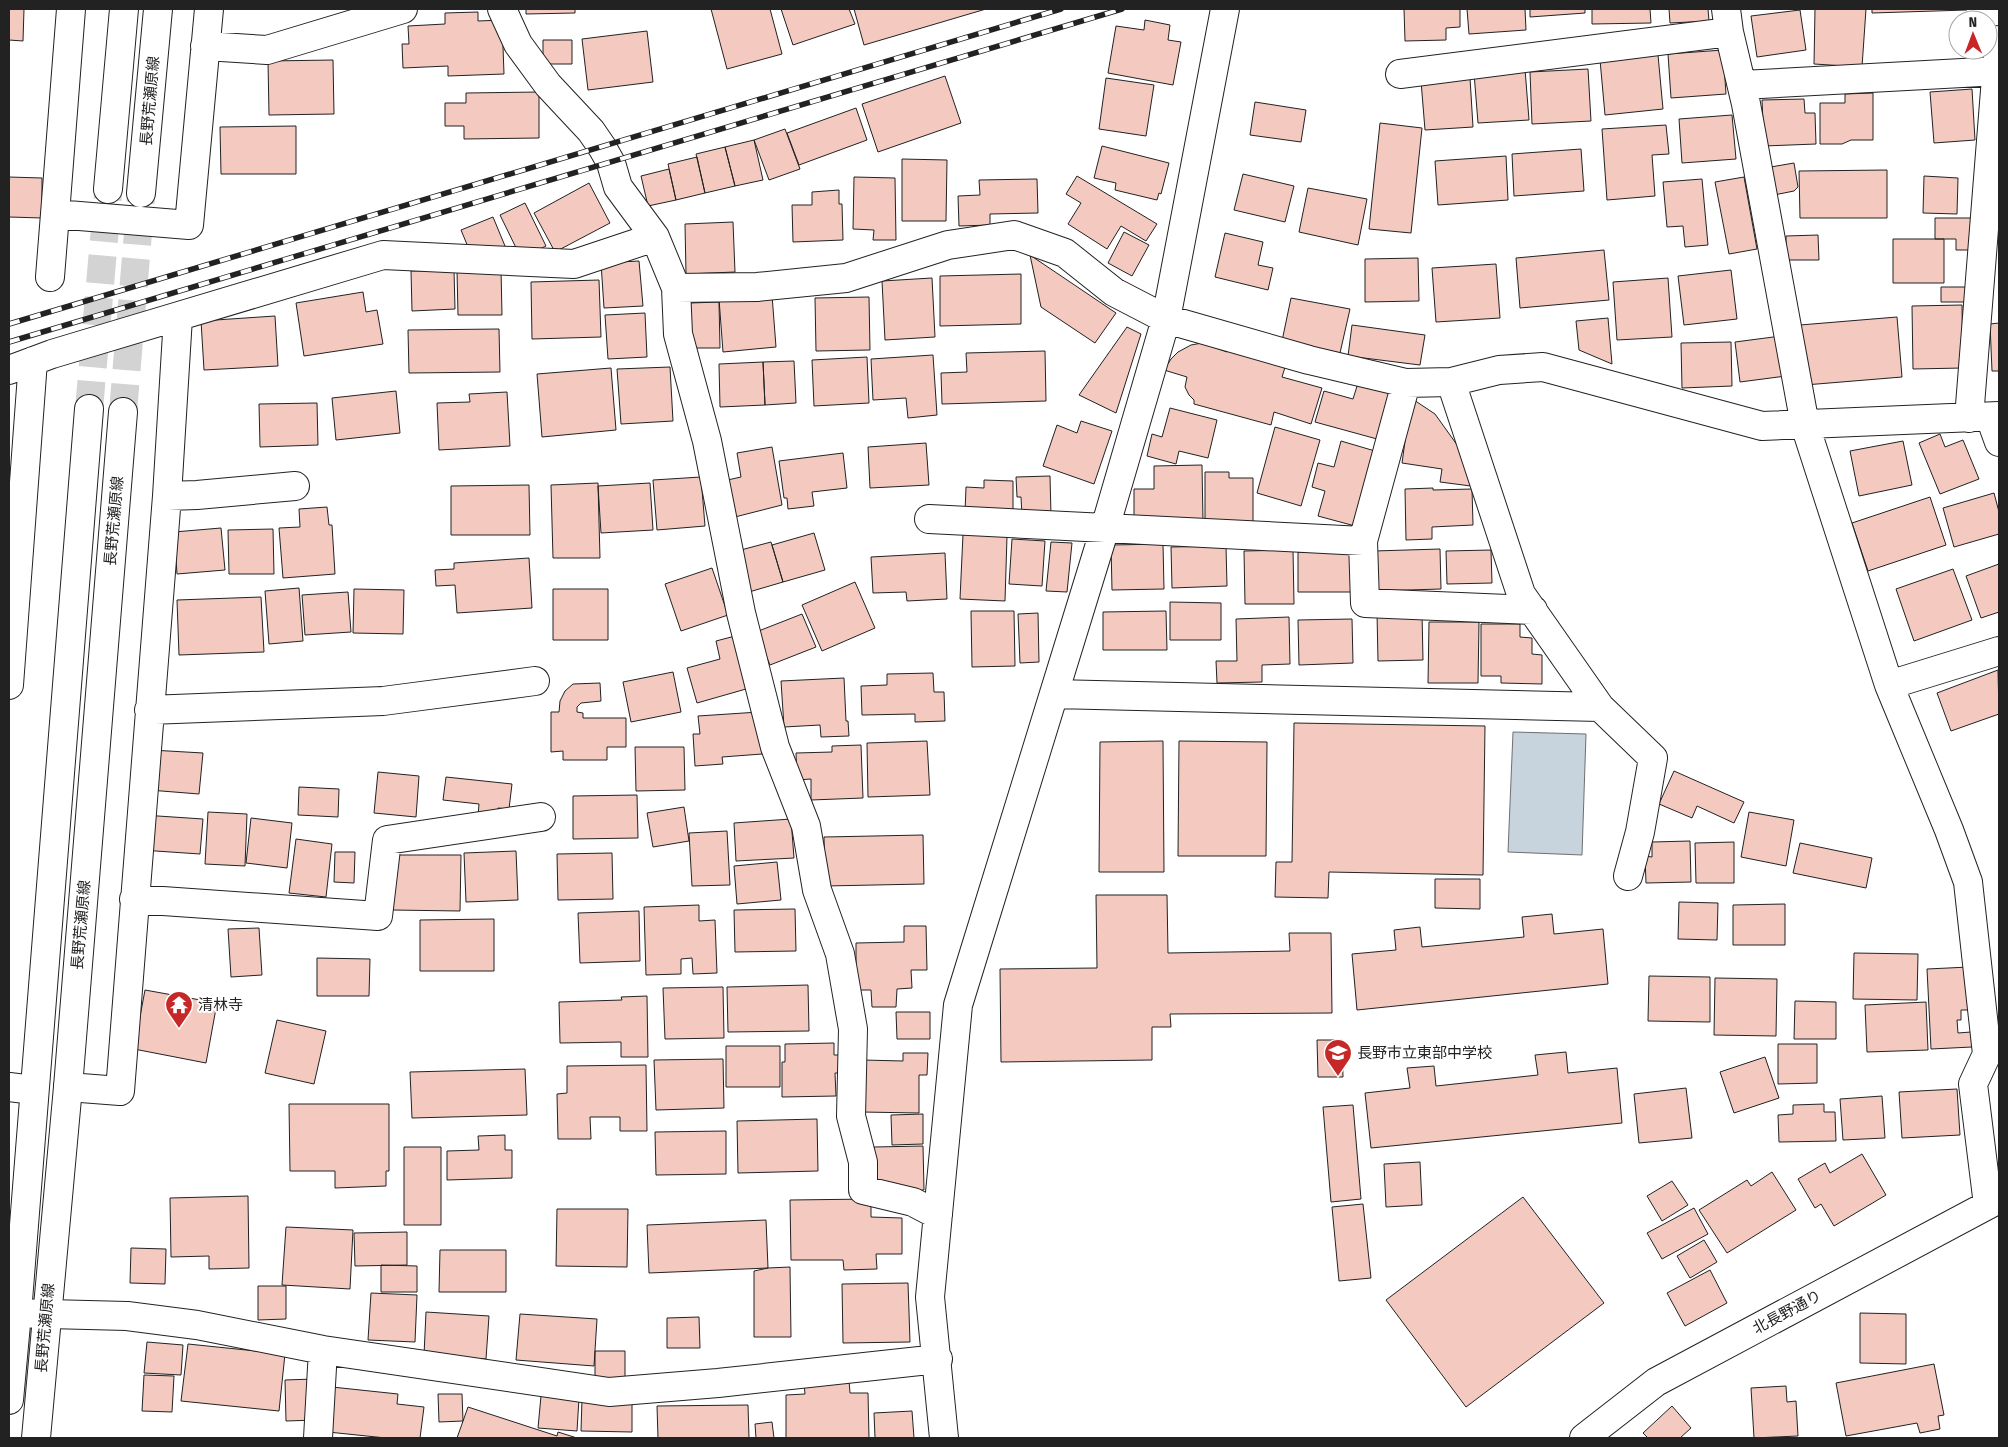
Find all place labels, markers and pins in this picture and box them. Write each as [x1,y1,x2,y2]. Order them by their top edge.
temple icon: 清林寺 [164,990,194,1029]
place label: 清林寺 [198,996,243,1014]
school or university icon: 長野市立東部中学校 [1323,1038,1353,1077]
place label: 長野市立東部中学校 [1357,1044,1492,1062]

